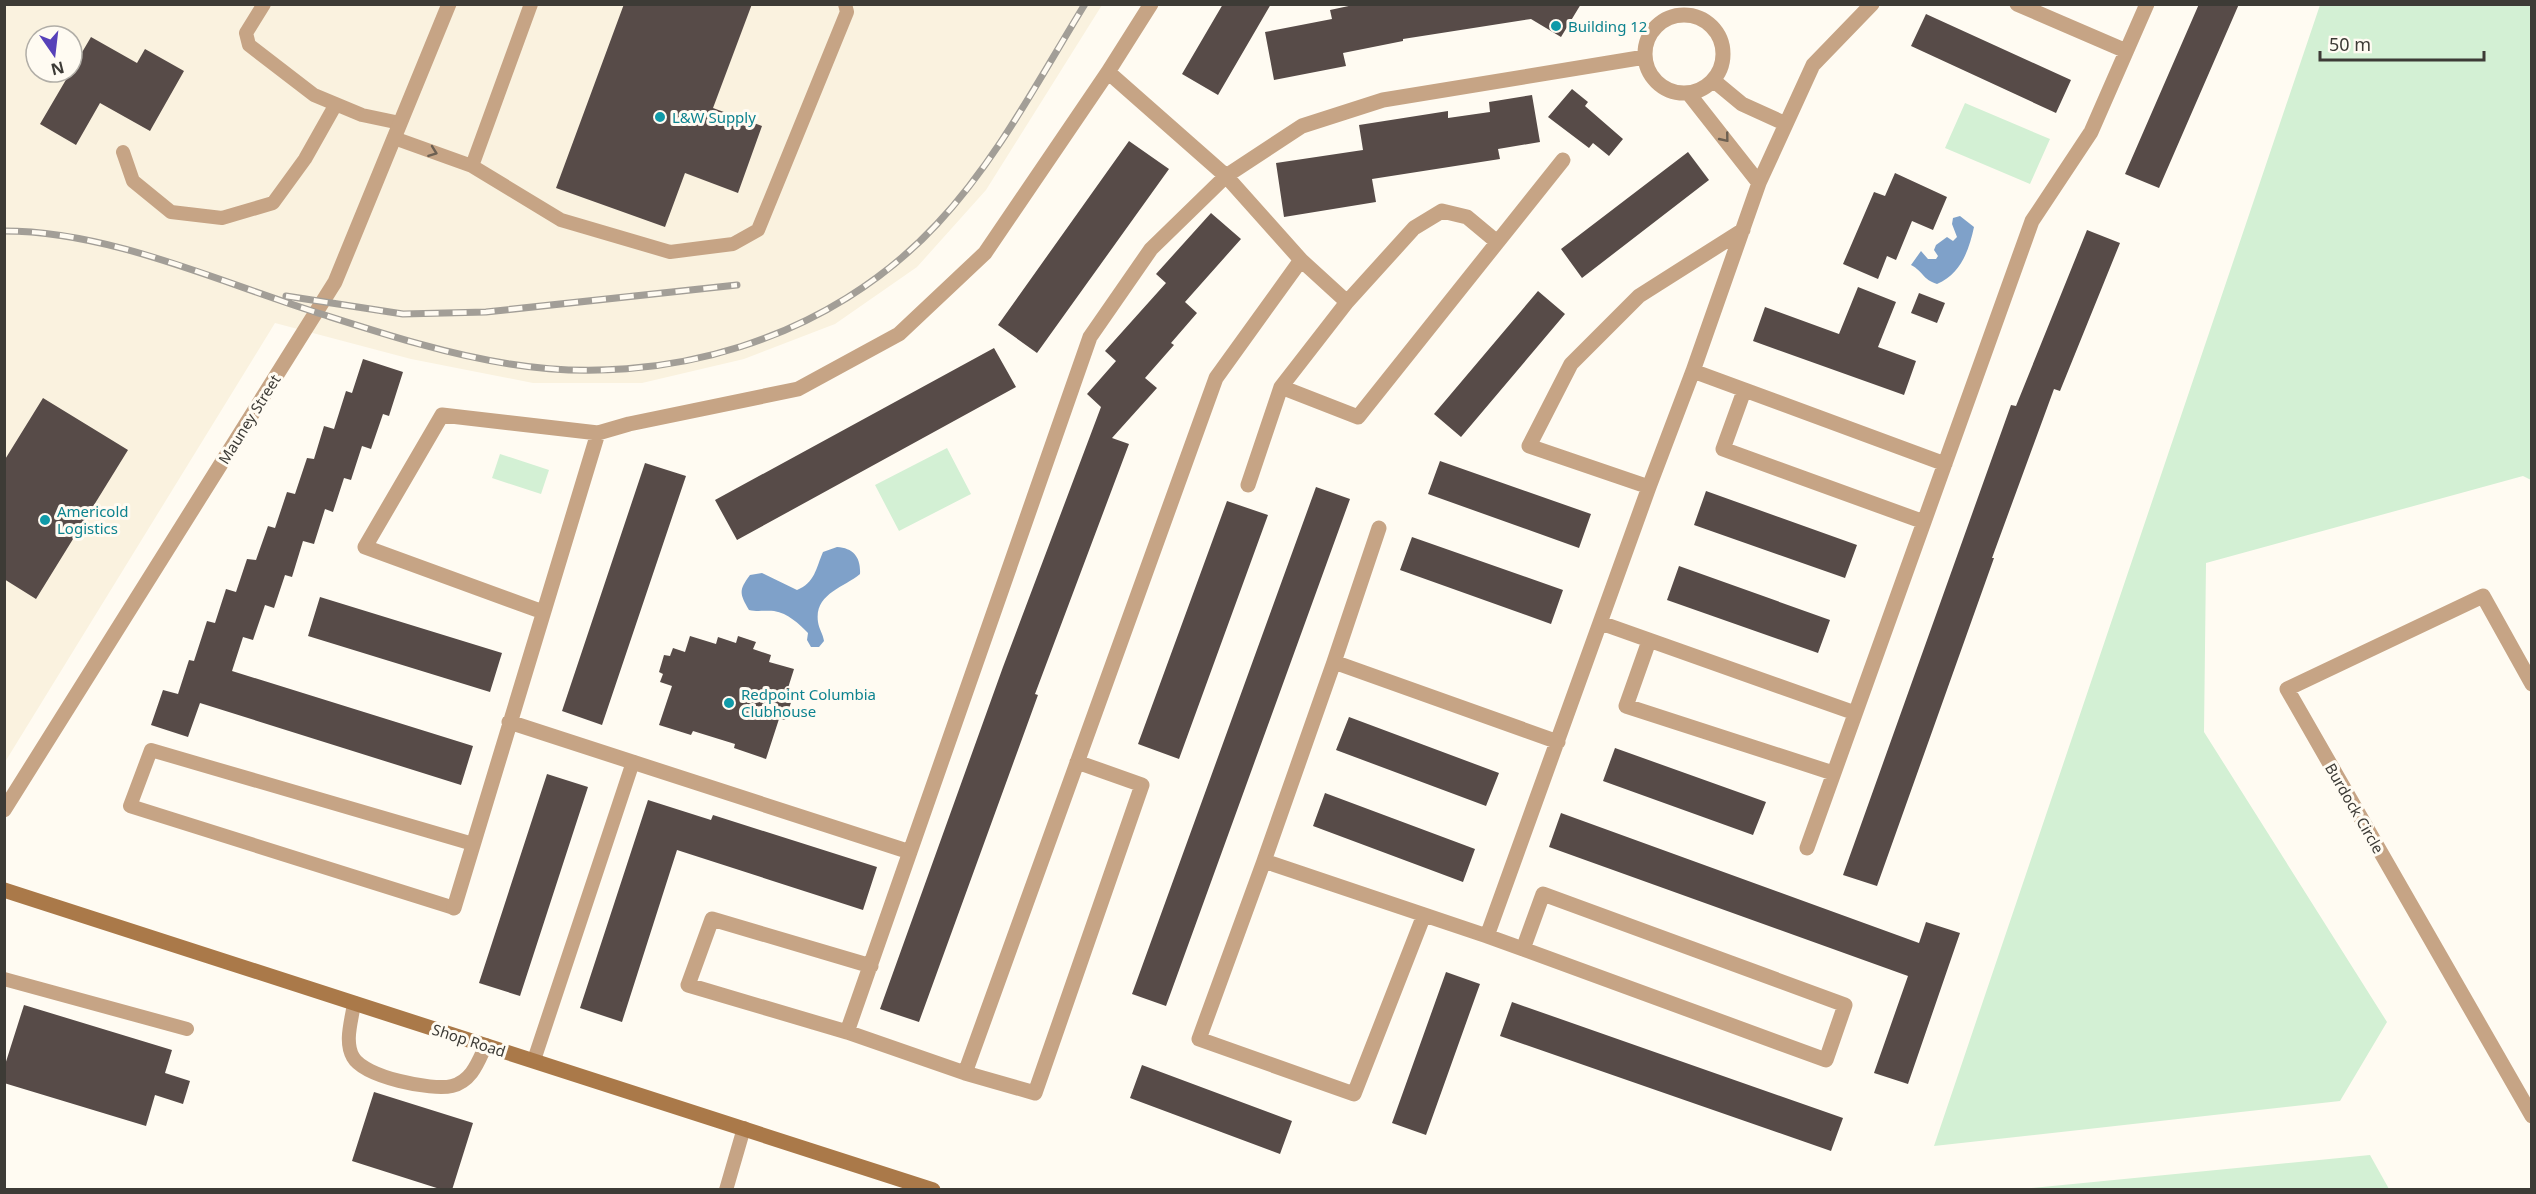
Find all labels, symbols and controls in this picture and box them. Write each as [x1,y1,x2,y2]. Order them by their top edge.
place label: Building 12 [1568,16,1647,36]
marker: Building 12 [1549,19,1563,33]
north arrow [24,24,84,84]
scale bar [2320,24,2484,62]
text: 50 m [2329,32,2371,56]
text: N [49,56,67,81]
place label: L&W Supply [672,107,756,127]
marker: L&W Supply [653,110,667,124]
one-way arrow [1717,131,1728,142]
one-way arrow [427,145,438,158]
street label: Mauney Street [213,370,285,468]
place label: Americold Logistics [57,501,129,538]
marker: Americold Logistics [38,513,52,527]
place label: Redpoint Columbia Clubhouse [741,684,876,721]
marker: Redpoint Columbia Clubhouse [722,696,736,710]
street label: Burdock Circle [2321,759,2389,857]
street label: Shop Road [430,1019,508,1061]

